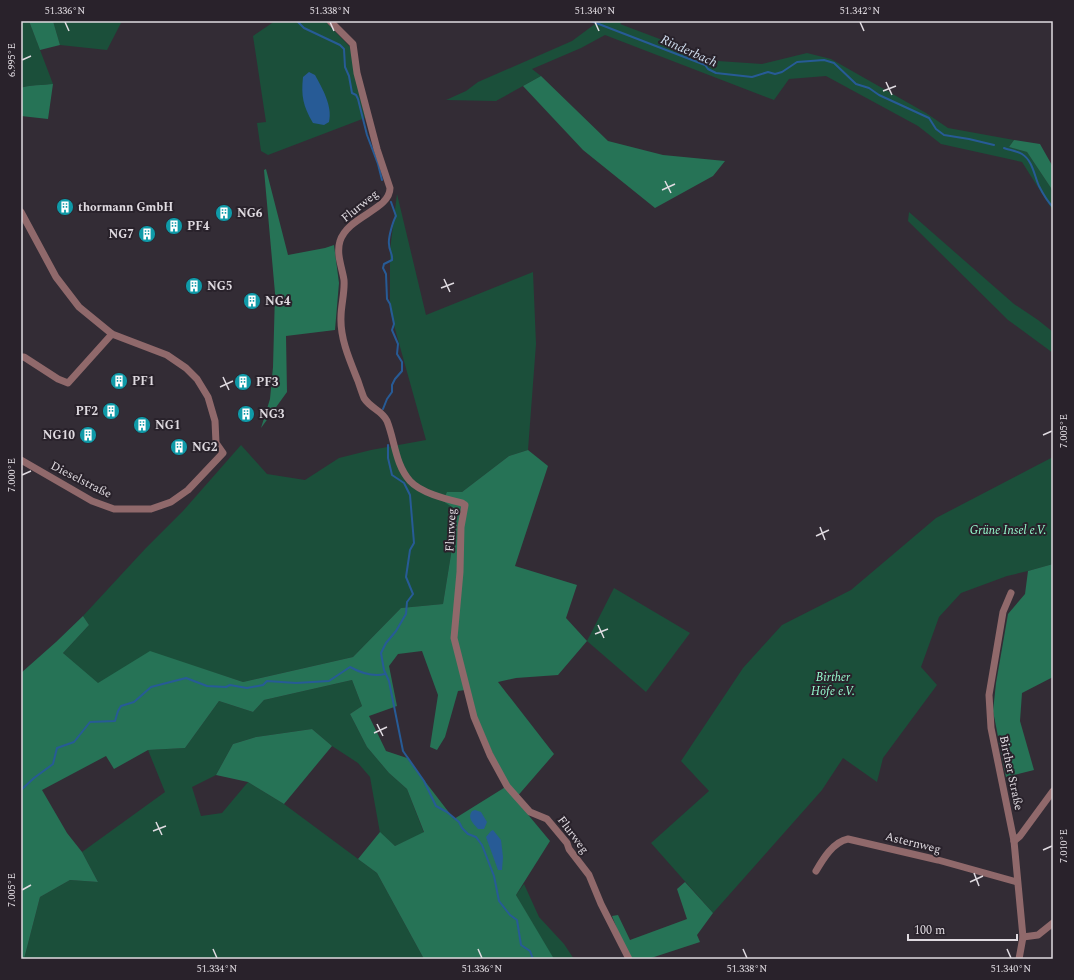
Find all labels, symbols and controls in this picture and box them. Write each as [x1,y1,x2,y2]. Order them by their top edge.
text: 51.336°N [45,3,85,19]
text: 51.338°N [310,3,350,19]
text: 51.340°N [575,3,615,19]
text: 51.342°N [840,3,880,19]
water label: Rinderbach [657,30,721,73]
text: 6.995°E [4,43,20,77]
street label: Flurweg [337,185,383,227]
building icon: thormann GmbH [55,197,75,217]
place label: thormann GmbH [78,198,173,217]
building icon: NG6 [214,203,234,223]
place label: NG6 [237,204,263,223]
building icon: PF4 [164,216,184,236]
place label: PF4 [187,217,210,236]
building icon: NG7 [137,224,157,244]
place label: NG7 [108,225,134,244]
building icon: NG5 [184,276,204,296]
place label: NG5 [207,277,233,296]
building icon: NG4 [242,291,262,311]
place label: NG4 [265,292,291,311]
building icon: PF1 [109,371,129,391]
place label: PF1 [132,372,155,391]
building icon: PF3 [233,372,253,392]
place label: PF3 [256,373,279,392]
building icon: PF2 [101,401,121,421]
place label: PF2 [75,402,98,421]
building icon: NG3 [236,404,256,424]
place label: NG3 [259,405,285,424]
text: 7.005°E [1056,414,1072,448]
building icon: NG1 [132,415,152,435]
place label: NG1 [155,416,181,435]
building icon: NG10 [78,425,98,445]
place label: NG10 [43,426,75,445]
building icon: NG2 [169,437,189,457]
place label: NG2 [192,438,218,457]
street label: Dieselstraße [47,456,115,504]
text: 7.000°E [4,458,20,492]
street label: Flurweg [440,508,462,552]
park label: Grüne Insel e.V. [970,521,1046,540]
park label: Birther Höfe e.V. [811,668,855,701]
street label: Birther Straße [994,734,1028,812]
street label: Flurweg [552,812,594,858]
street label: Asternweg [883,827,943,859]
text: 7.010°E [1056,829,1072,863]
text: 7.005°E [4,873,20,907]
scale bar [908,916,1017,942]
text: 100 m [914,921,945,940]
text: 51.334°N [197,961,237,977]
text: 51.336°N [462,961,502,977]
text: 51.338°N [727,961,767,977]
text: 51.340°N [991,961,1031,977]

